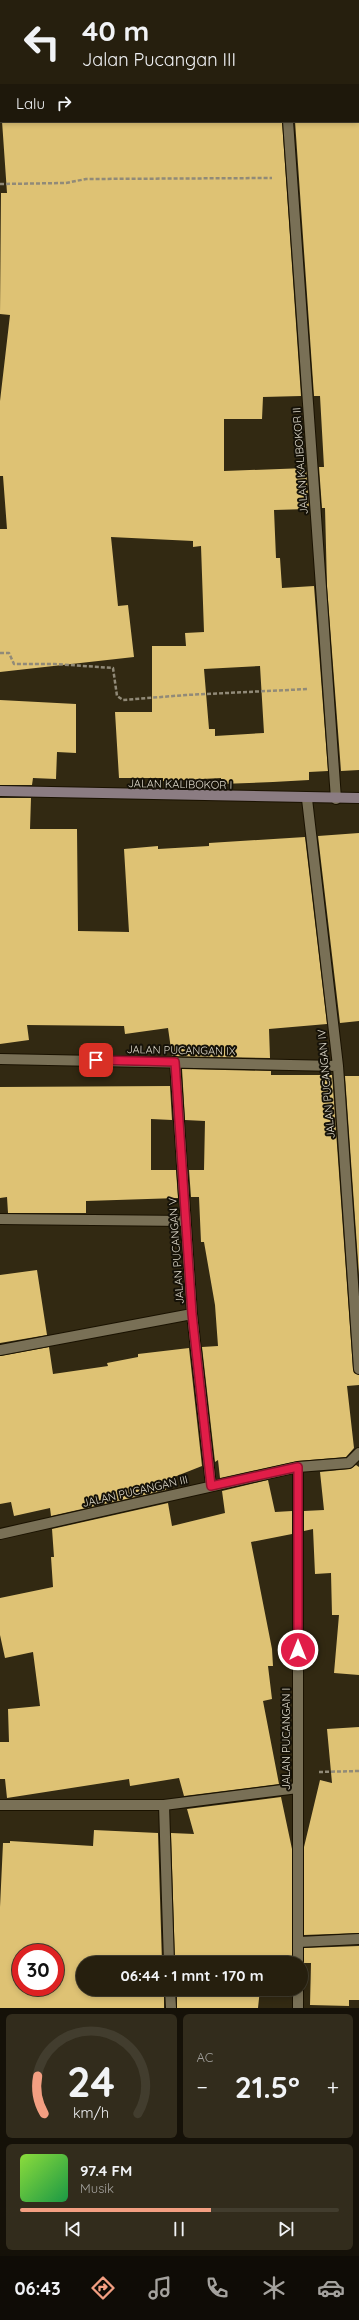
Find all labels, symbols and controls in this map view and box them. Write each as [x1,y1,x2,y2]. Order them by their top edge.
text: 40 m [82,13,149,48]
icon: left [16,16,68,68]
text: Jalan Pucangan III [82,48,236,71]
icon: right [53,92,75,114]
text: Lalu [16,94,45,113]
street label: JALAN KALIBOKOR II [289,407,311,515]
street label: JALAN KALIBOKOR I [128,776,232,792]
street label: JALAN PUCANGAN IV [314,1029,338,1139]
street label: JALAN PUCANGAN IX [126,1042,236,1058]
pin [79,1043,113,1077]
icon: arrive [85,1049,107,1071]
street label: JALAN PUCANGAN V [165,1197,187,1305]
street label: JALAN PUCANGAN III [81,1472,189,1510]
position arrow [277,1629,319,1671]
street label: JALAN PUCANGAN I [279,1688,293,1790]
speed limit sign: 30 [12,1944,64,1996]
text: 06:44 · 1 mnt · 170 m [121,1966,263,1985]
text: AC [197,2049,213,2065]
text: 24 [67,2055,115,2107]
text: 21.5° [235,2068,300,2106]
text: − [197,2073,208,2101]
text: + [327,2073,339,2101]
text: km/h [73,2104,109,2122]
text: 97.4 FM [80,2161,132,2180]
text: Musik [80,2180,114,2196]
icon: previous [62,2218,84,2240]
icon: pause [168,2218,190,2240]
icon: next [275,2218,297,2240]
icon: directions [89,2274,117,2302]
icon: music [146,2274,174,2302]
icon: phone [203,2274,231,2302]
icon: climate [260,2274,288,2302]
icon: car [317,2274,345,2302]
text: 06:43 [14,2277,61,2300]

